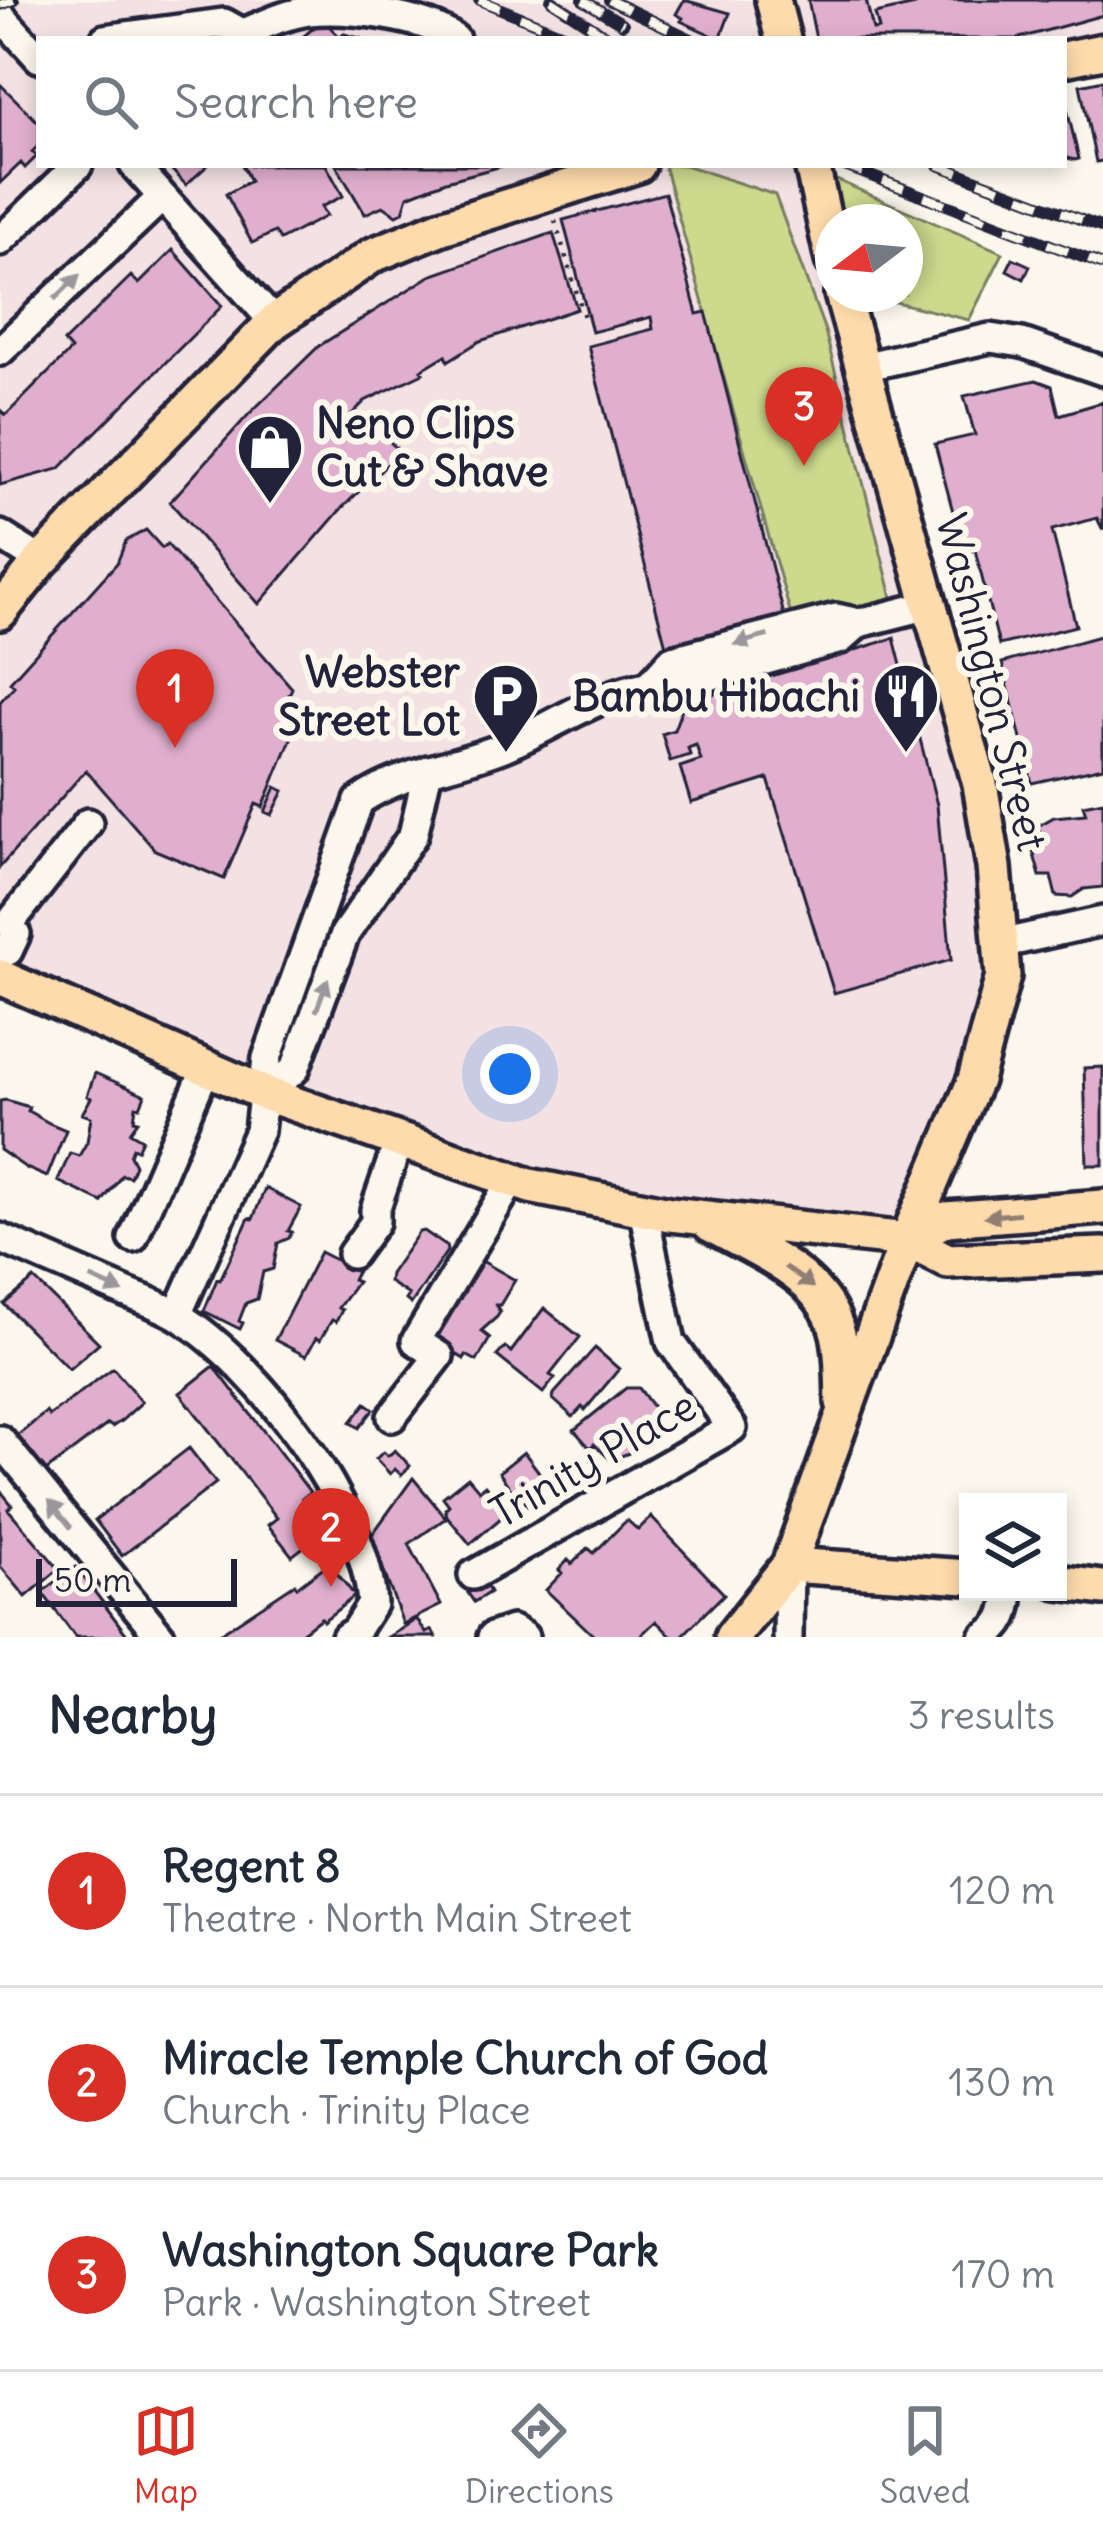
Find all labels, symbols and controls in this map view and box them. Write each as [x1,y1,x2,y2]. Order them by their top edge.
search box [36,36,1067,168]
icon: search [78,69,144,135]
text: Search here [174,74,418,130]
north arrow [815,204,923,312]
one-way arrow [52,274,81,302]
pin: 3 [765,367,843,466]
place label: Neno Clips Cut & Shave [316,397,548,497]
shop icon: Neno Clips Cut & Shave [235,412,305,506]
street label: Washington Street [925,508,1059,856]
one-way arrow [733,631,770,650]
place label: Webster Street Lot [278,646,461,746]
pin: 1 [136,649,214,748]
parking icon: Webster Street Lot [471,661,541,755]
restaurant icon: Bambu Hibachi [871,661,941,755]
place label: Bambu Hibachi [572,670,860,722]
one-way arrow [314,977,332,1013]
your location [480,1044,540,1104]
one-way arrow [983,1206,1021,1225]
one-way arrow [783,1265,814,1289]
one-way arrow [90,1275,125,1295]
street label: Trinity Place [481,1379,705,1539]
pin: 2 [292,1488,370,1587]
map controls [959,1493,1067,1601]
button: layers [959,1493,1067,1601]
one-way arrow [48,1499,74,1529]
scale bar [36,1553,237,1606]
text: 50 m [54,1559,131,1601]
text: Nearby [48,1683,217,1747]
text: 3 results [908,1691,1055,1740]
text: Regent 8 [162,1838,341,1894]
text: 1 [79,1866,95,1915]
text: 120 m [949,1866,1055,1915]
text: Theatre · North Main Street [162,1894,632,1943]
text: Miracle Temple Church of God [162,2030,768,2086]
text: 2 [76,2058,98,2107]
text: 130 m [948,2058,1055,2107]
text: Church · Trinity Place [162,2086,531,2135]
text: Washington Square Park [162,2222,659,2278]
text: 3 [76,2250,98,2299]
text: 170 m [951,2250,1055,2299]
text: Park · Washington Street [162,2278,591,2327]
tab: Map [133,2398,199,2512]
tab: Directions [465,2398,614,2512]
tab: Saved [880,2398,970,2512]

